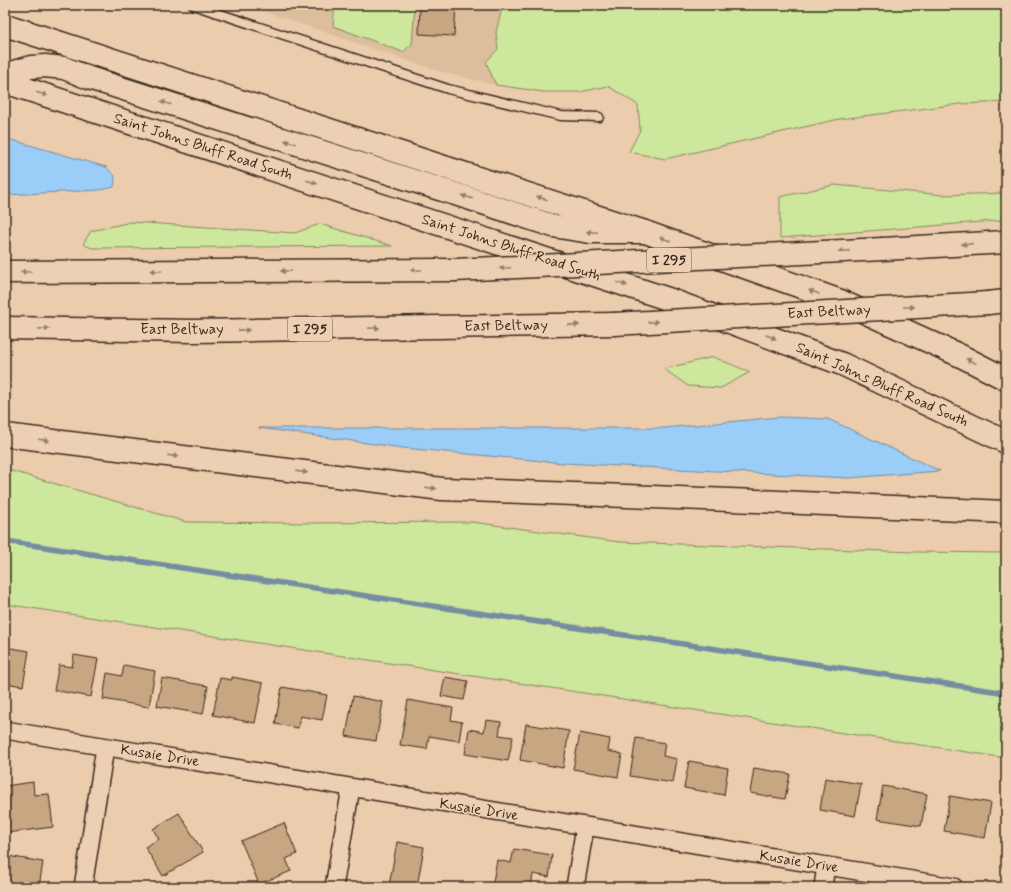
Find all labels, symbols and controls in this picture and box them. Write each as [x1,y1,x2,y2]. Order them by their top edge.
one-way arrow [36,91,48,97]
one-way arrow [159,100,171,106]
street label: Saint Johns Bluff Road South [111,109,295,185]
one-way arrow [283,139,295,145]
one-way arrow [306,179,318,185]
one-way arrow [461,194,473,200]
one-way arrow [535,195,547,201]
street label: Saint Johns Bluff Road South [419,210,603,286]
one-way arrow [586,228,598,235]
one-way arrow [659,236,671,242]
one-way arrow [961,241,973,248]
road number: I 295 [647,248,691,272]
one-way arrow [838,248,850,255]
one-way arrow [498,265,511,271]
one-way arrow [409,267,422,273]
one-way arrow [149,268,162,274]
one-way arrow [279,268,292,274]
one-way arrow [19,269,32,275]
one-way arrow [616,282,628,288]
one-way arrow [807,289,819,295]
street label: East Beltway [787,300,872,324]
one-way arrow [903,304,915,311]
street label: East Beltway [464,315,548,337]
road number: I 295 [288,317,332,341]
one-way arrow [647,319,660,325]
street label: East Beltway [140,320,224,340]
one-way arrow [568,322,581,328]
one-way arrow [368,325,381,331]
one-way arrow [38,326,51,332]
one-way arrow [238,327,251,333]
one-way arrow [765,334,777,340]
street label: Saint Johns Bluff Road South [792,338,972,432]
one-way arrow [965,358,977,364]
one-way arrow [38,437,50,443]
one-way arrow [167,453,179,459]
one-way arrow [296,469,308,475]
one-way arrow [425,485,437,491]
street label: Kusaie Drive [119,740,201,772]
street label: Kusaie Drive [438,794,520,826]
street label: Kusaie Drive [758,846,840,878]

